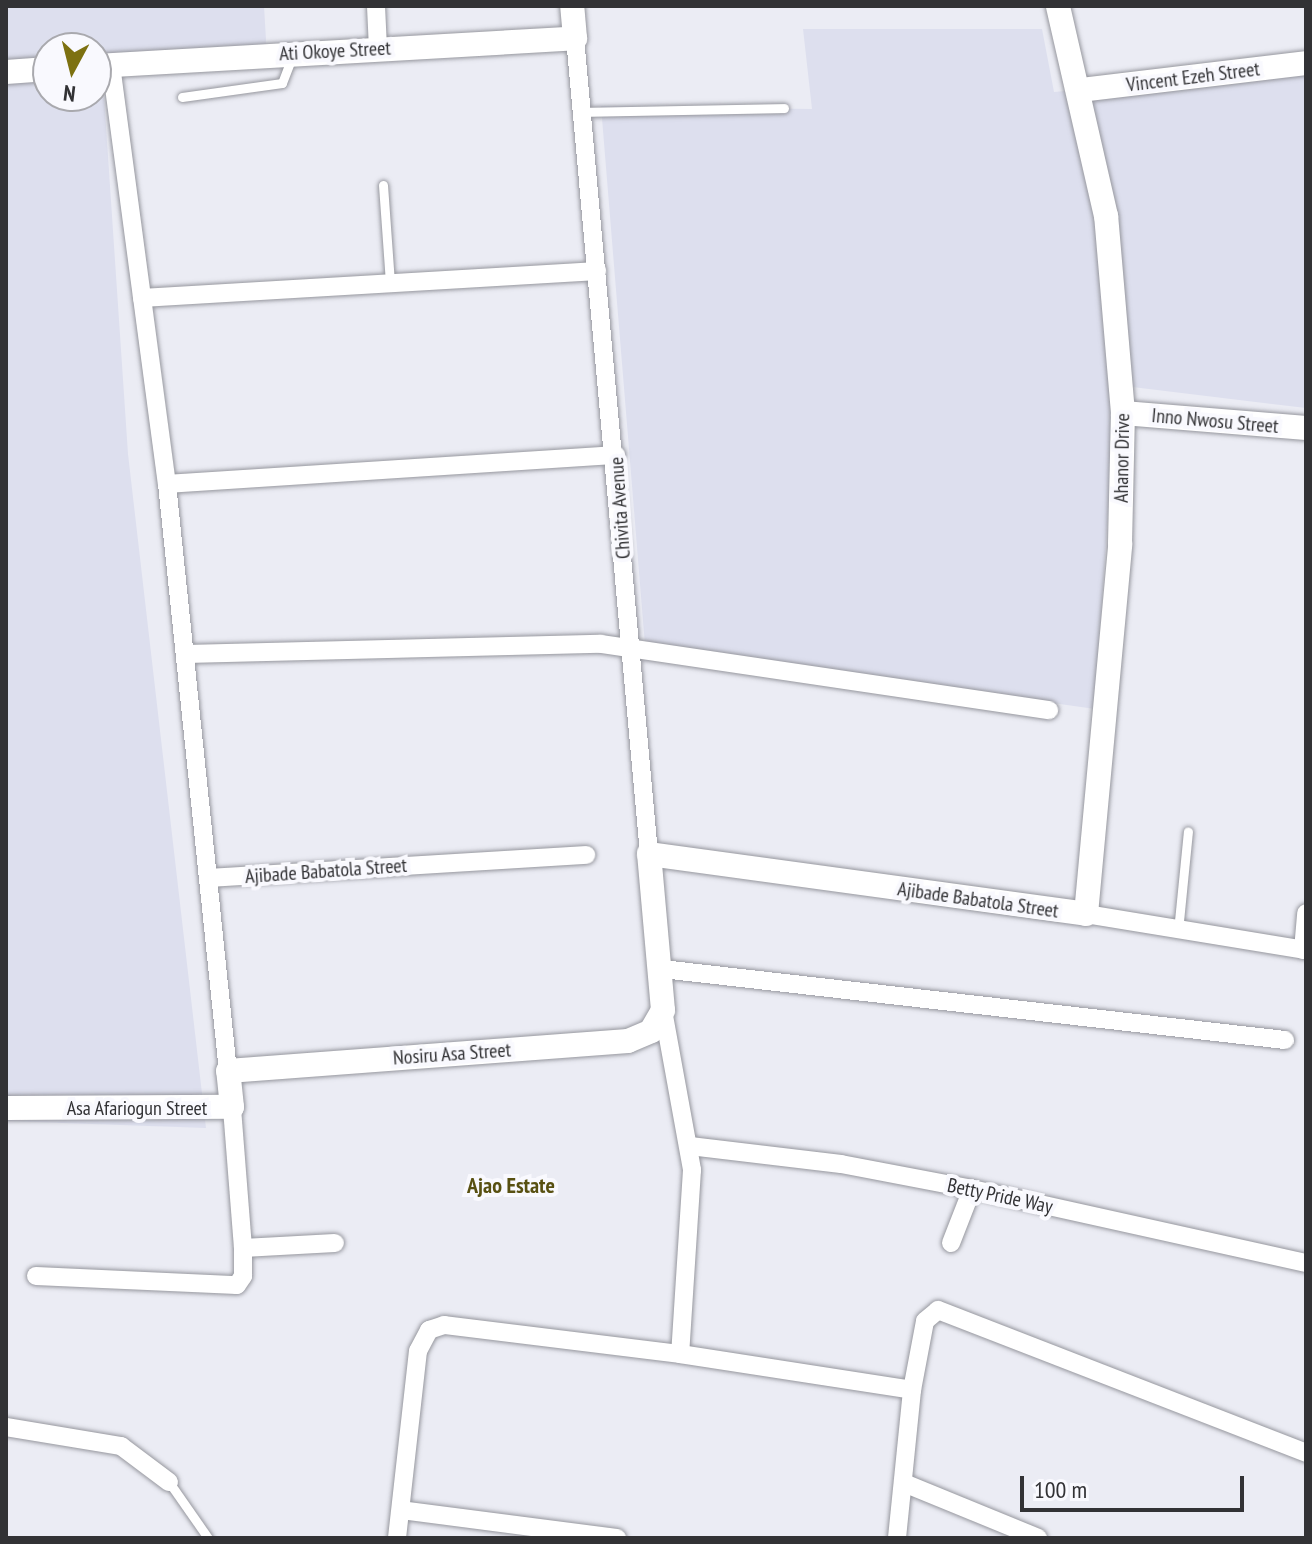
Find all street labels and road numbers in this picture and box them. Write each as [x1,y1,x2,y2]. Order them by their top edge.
street label: Ati Okoye Street [279,36,391,66]
street label: Vincent Ezeh Street [1125,57,1261,97]
street label: Inno Nwosu Street [1151,404,1279,438]
street label: Ahanor Drive [1109,413,1135,503]
street label: Chivita Avenue [604,456,636,560]
street label: Ajibade Babatola Street [244,853,408,889]
street label: Ajibade Babatola Street [896,877,1060,923]
street label: Nosiru Asa Street [392,1038,512,1070]
street label: Asa Afariogun Street [66,1096,208,1120]
street label: Betty Pride Way [945,1173,1055,1219]

